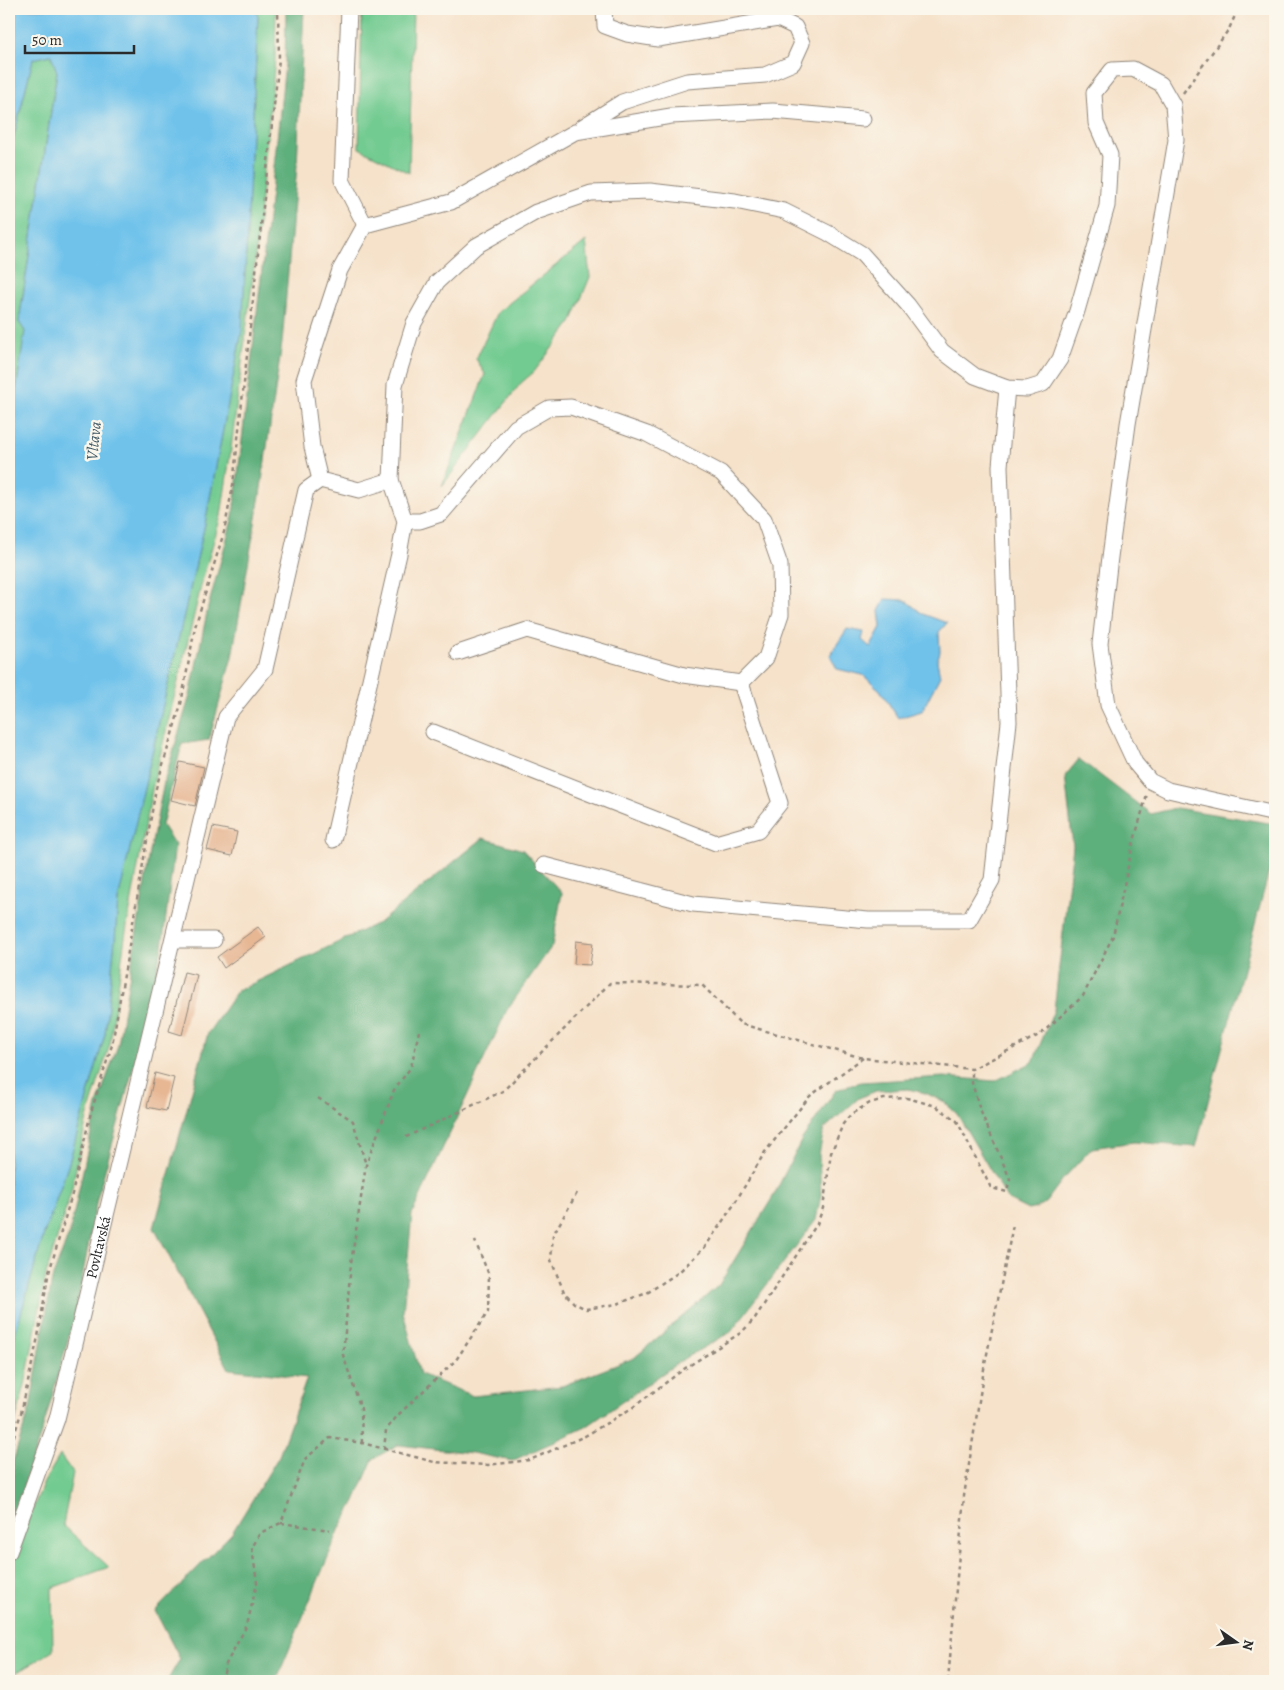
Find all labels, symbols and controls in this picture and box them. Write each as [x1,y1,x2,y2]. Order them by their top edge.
scale bar [25,22,134,54]
text: 50 m [32,30,62,50]
water label: Vltava [81,420,107,461]
street label: Povltavská [81,1214,116,1281]
north arrow [1212,1618,1262,1668]
text: N [1238,1638,1259,1652]

